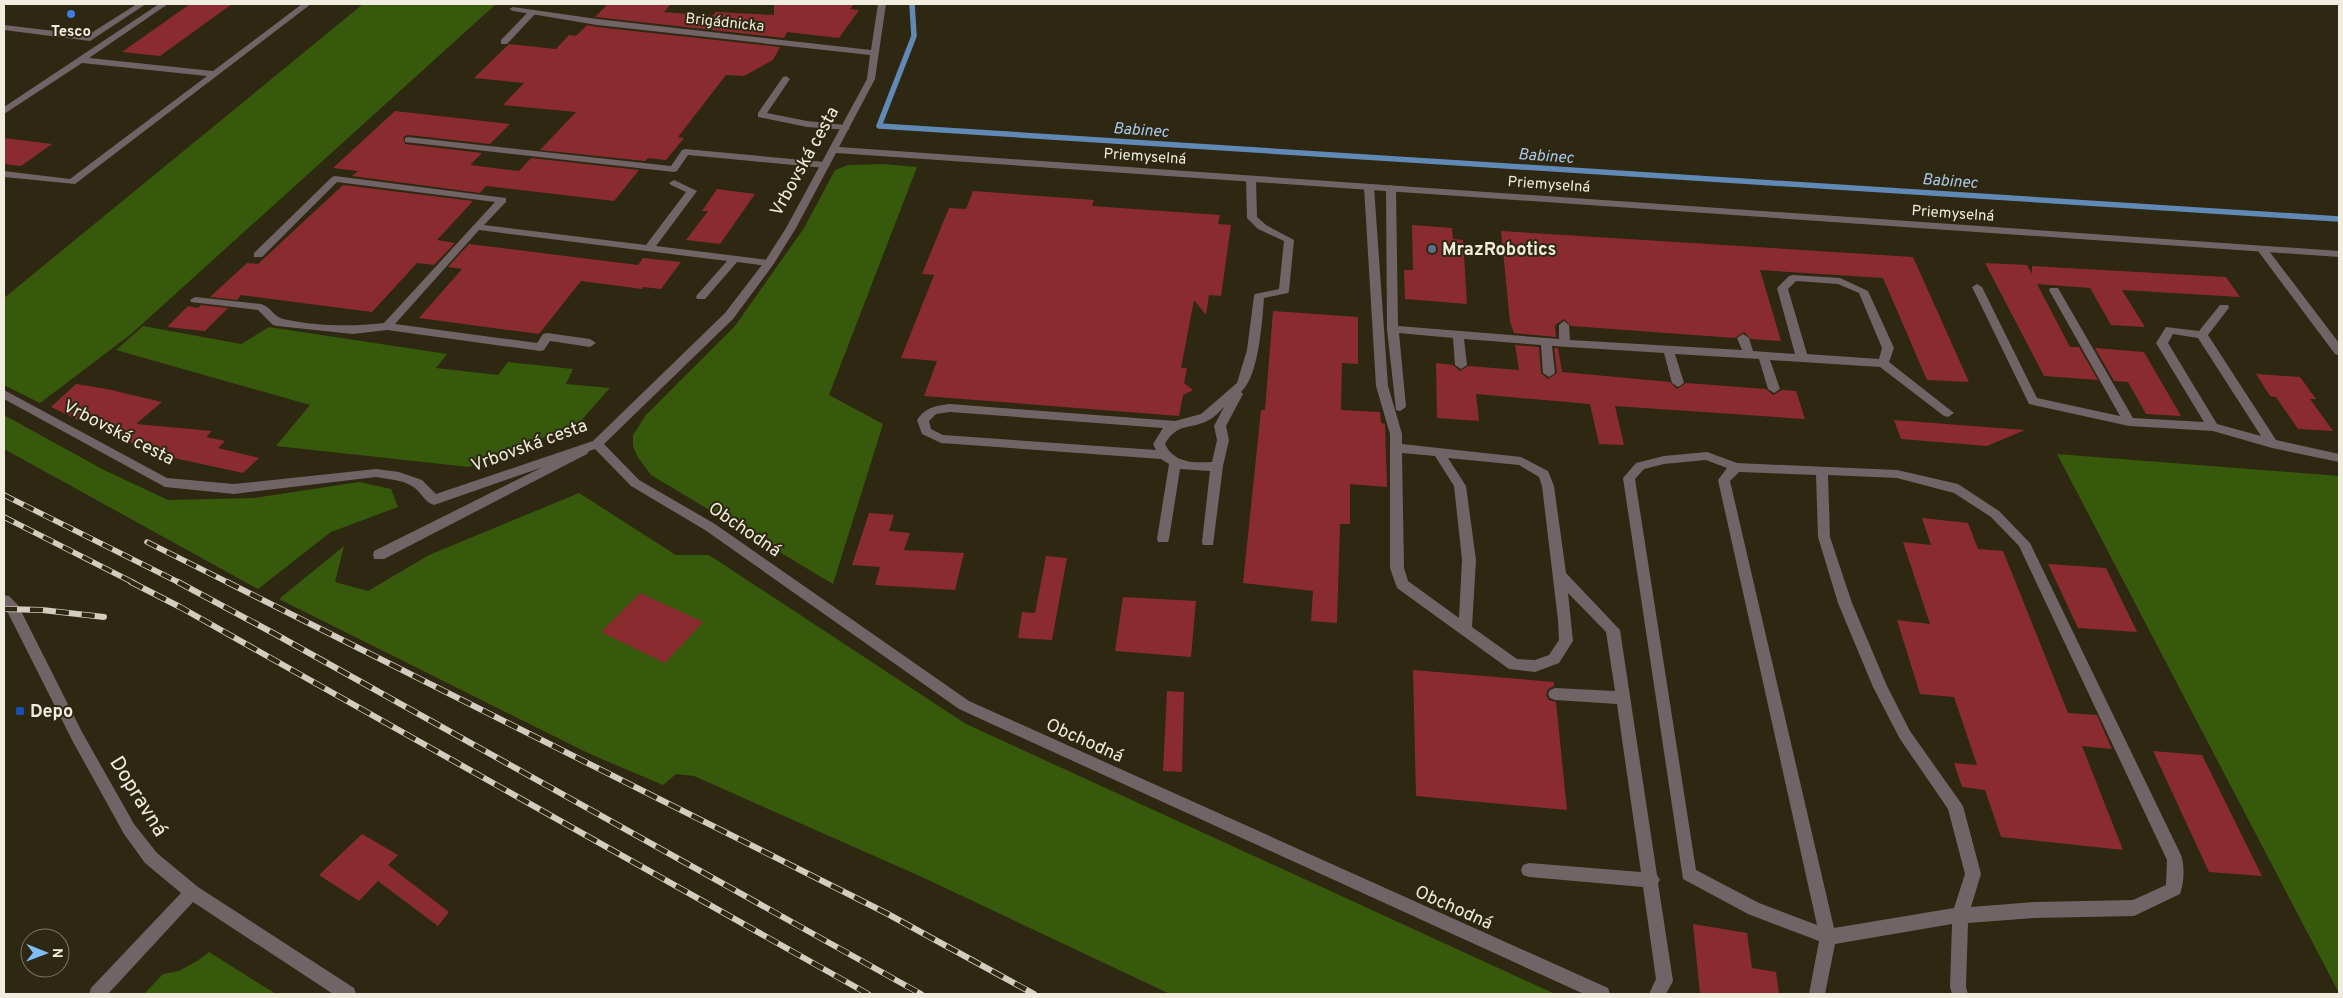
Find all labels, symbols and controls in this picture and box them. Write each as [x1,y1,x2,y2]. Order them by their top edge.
marker: Tesco [65,8,77,20]
street label: Brigádnicka [684,10,765,37]
place label: Tesco [51,23,91,42]
street label: Vrbovská cesta [766,103,845,221]
water label: Babinec [1112,119,1170,143]
street label: Priemyselná [1103,145,1187,170]
water label: Babinec [1517,145,1575,169]
water label: Babinec [1921,170,1979,194]
street label: Priemyselná [1507,173,1591,198]
street label: Priemyselná [1911,202,1995,227]
place label: MrazRobotics [1442,239,1556,262]
marker: MrazRobotics [1426,243,1438,255]
street label: Vrbovská cesta [59,395,178,471]
street label: Vrbovská cesta [468,415,591,478]
street label: Obchodná [703,498,785,563]
place label: Depo [30,701,73,724]
marker: Depo [14,705,26,717]
street label: Obchodná [1042,714,1127,769]
street label: Dopravná [102,751,173,842]
street label: Obchodná [1411,881,1496,936]
north arrow [20,928,70,978]
text: N [48,948,65,958]

